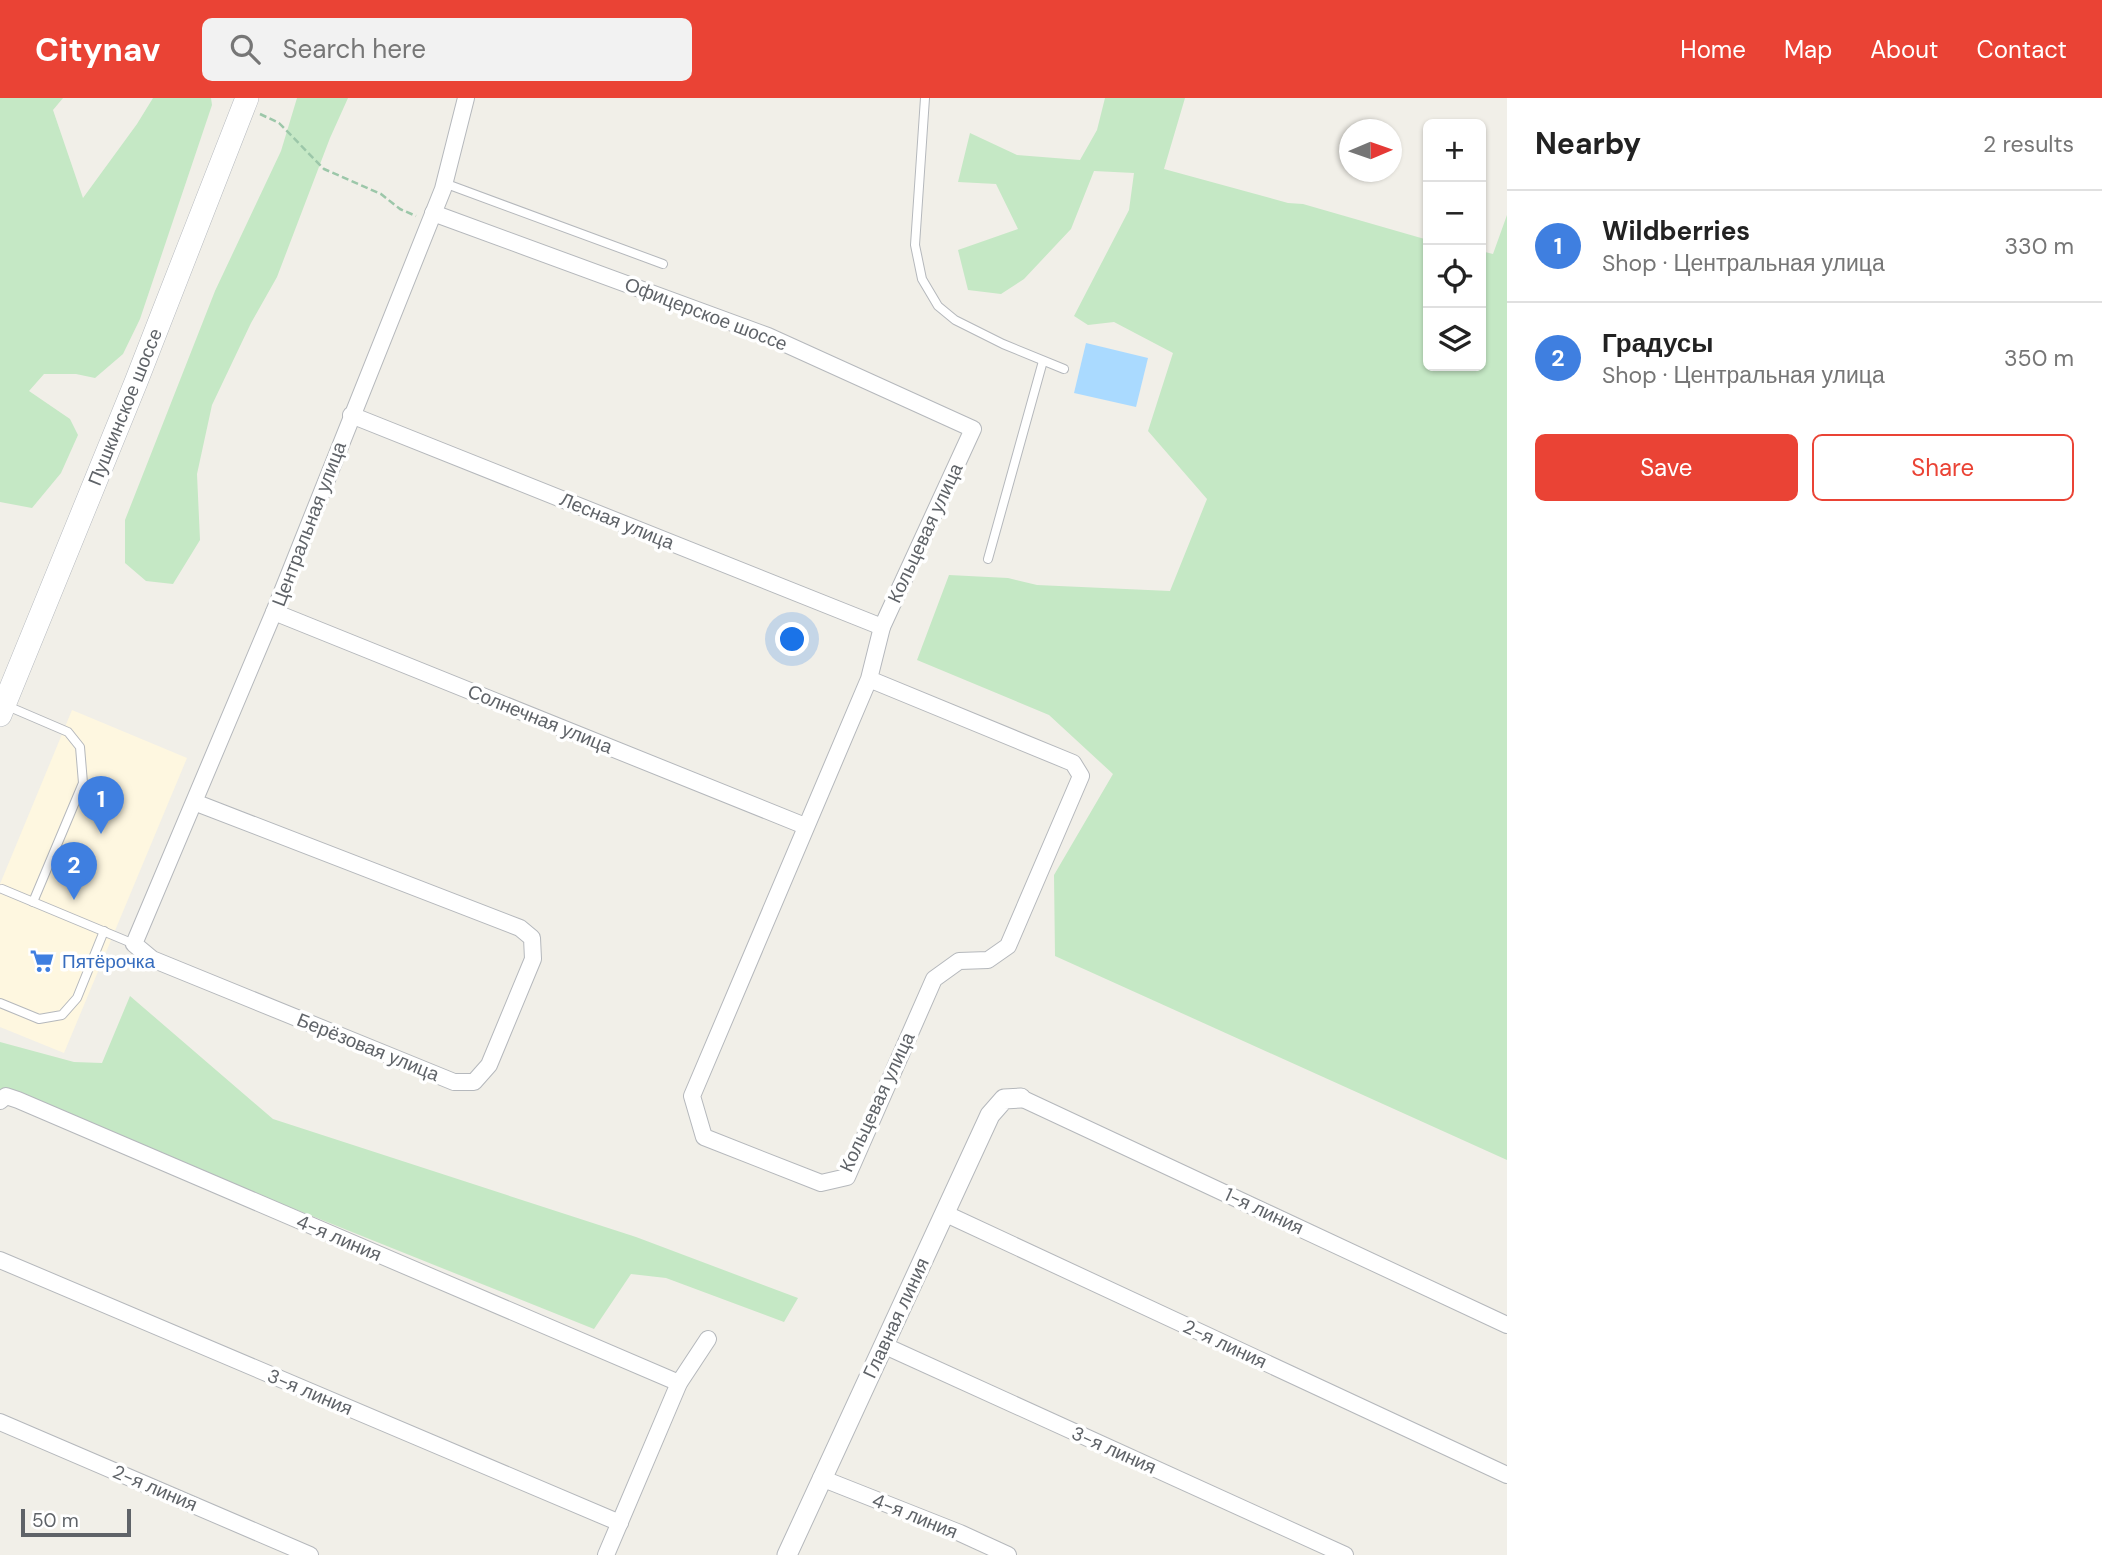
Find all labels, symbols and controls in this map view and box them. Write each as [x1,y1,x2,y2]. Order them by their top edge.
search box [202,18,692,81]
text: Citynav [35,28,160,71]
icon: search [226,30,264,68]
text: Search here [282,32,426,66]
text: Home [1680,34,1746,65]
text: Map [1784,34,1832,65]
text: About [1870,34,1939,65]
text: Contact [1977,34,2067,65]
north arrow [1339,119,1402,182]
map controls [1423,119,1486,371]
button: + [1423,119,1486,182]
text: Nearby [1535,124,1641,163]
text: 2 results [1983,129,2074,159]
button: − [1423,182,1486,245]
text: Wildberries [1602,214,1750,248]
text: 1 [1554,231,1562,261]
text: 330 m [2004,231,2074,261]
button: locate [1423,245,1486,308]
text: Shop · Центральная улица [1602,248,1885,278]
street label: Офицерское шоссе [621,271,791,357]
button: layers [1423,308,1486,371]
street label: Пушкинское шоссе [82,325,168,489]
text: Градусы [1602,326,1713,360]
text: 2 [1551,343,1565,373]
text: 350 m [2004,343,2074,373]
text: Shop · Центральная улица [1602,360,1885,390]
button: Save [1535,434,1798,501]
button: Share [1812,434,2074,501]
street label: Центральная улица [266,438,352,610]
street label: Кольцевая улица [882,459,969,607]
street label: Лесная улица [556,487,678,555]
your location [775,622,809,656]
street label: Солнечная улица [464,679,616,760]
pin: 1 [78,776,124,834]
pin: 2 [51,842,97,900]
supermarket icon: Пятёрочка [28,947,56,975]
place label: Пятёрочка [62,949,156,974]
street label: Берёзовая улица [293,1007,443,1087]
street label: Кольцевая улица [834,1028,921,1176]
street label: 1-я линия [1220,1182,1308,1240]
street label: 4-я линия [293,1209,385,1267]
street label: Главная линия [857,1254,935,1382]
street label: 2-я линия [1179,1314,1271,1374]
street label: 3-я линия [264,1363,356,1421]
street label: 3-я линия [1068,1420,1160,1480]
street label: 2-я линия [109,1459,201,1517]
street label: 4-я линия [868,1488,962,1544]
scale bar [21,1506,131,1538]
text: 50 m [32,1508,79,1533]

